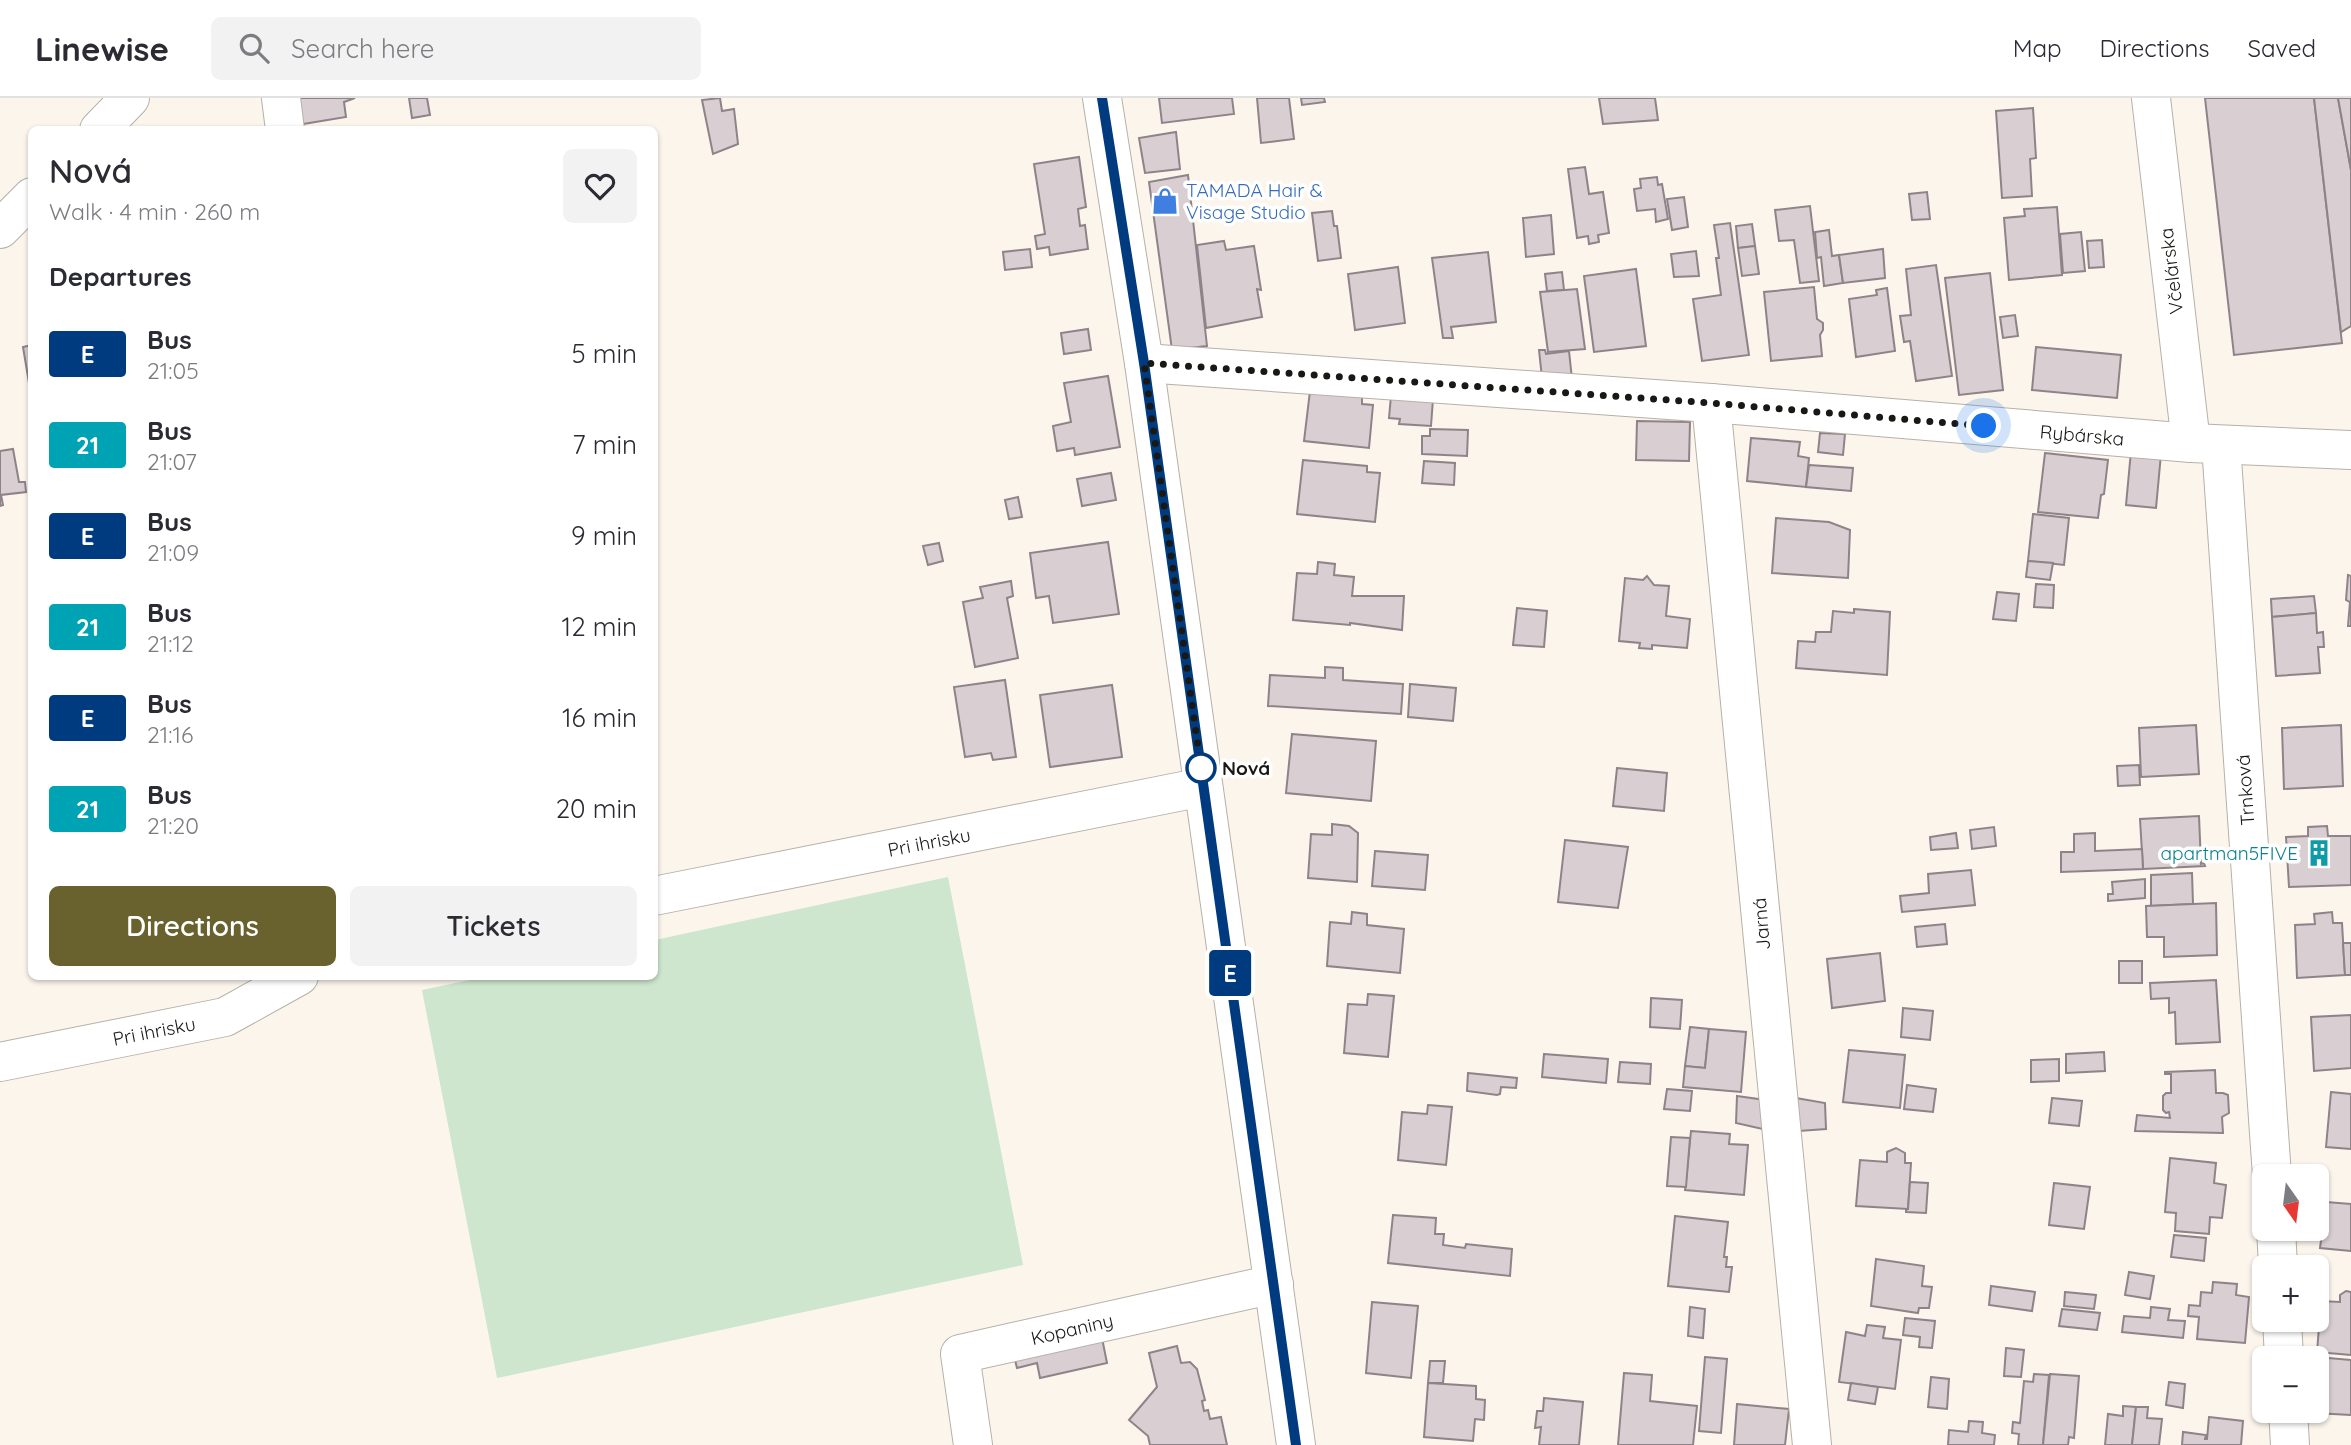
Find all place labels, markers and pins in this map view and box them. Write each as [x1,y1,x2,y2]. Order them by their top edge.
place label: TAMADA Hair & Visage Studio [1186,178,1323,224]
shop icon: TAMADA Hair & Visage Studio [1150,186,1180,216]
marker: Nová [1186,753,1216,783]
place label: Nová [1222,756,1270,780]
building icon: apartman5FIVE [2304,838,2334,868]
place label: apartman5FIVE [2161,841,2298,865]

